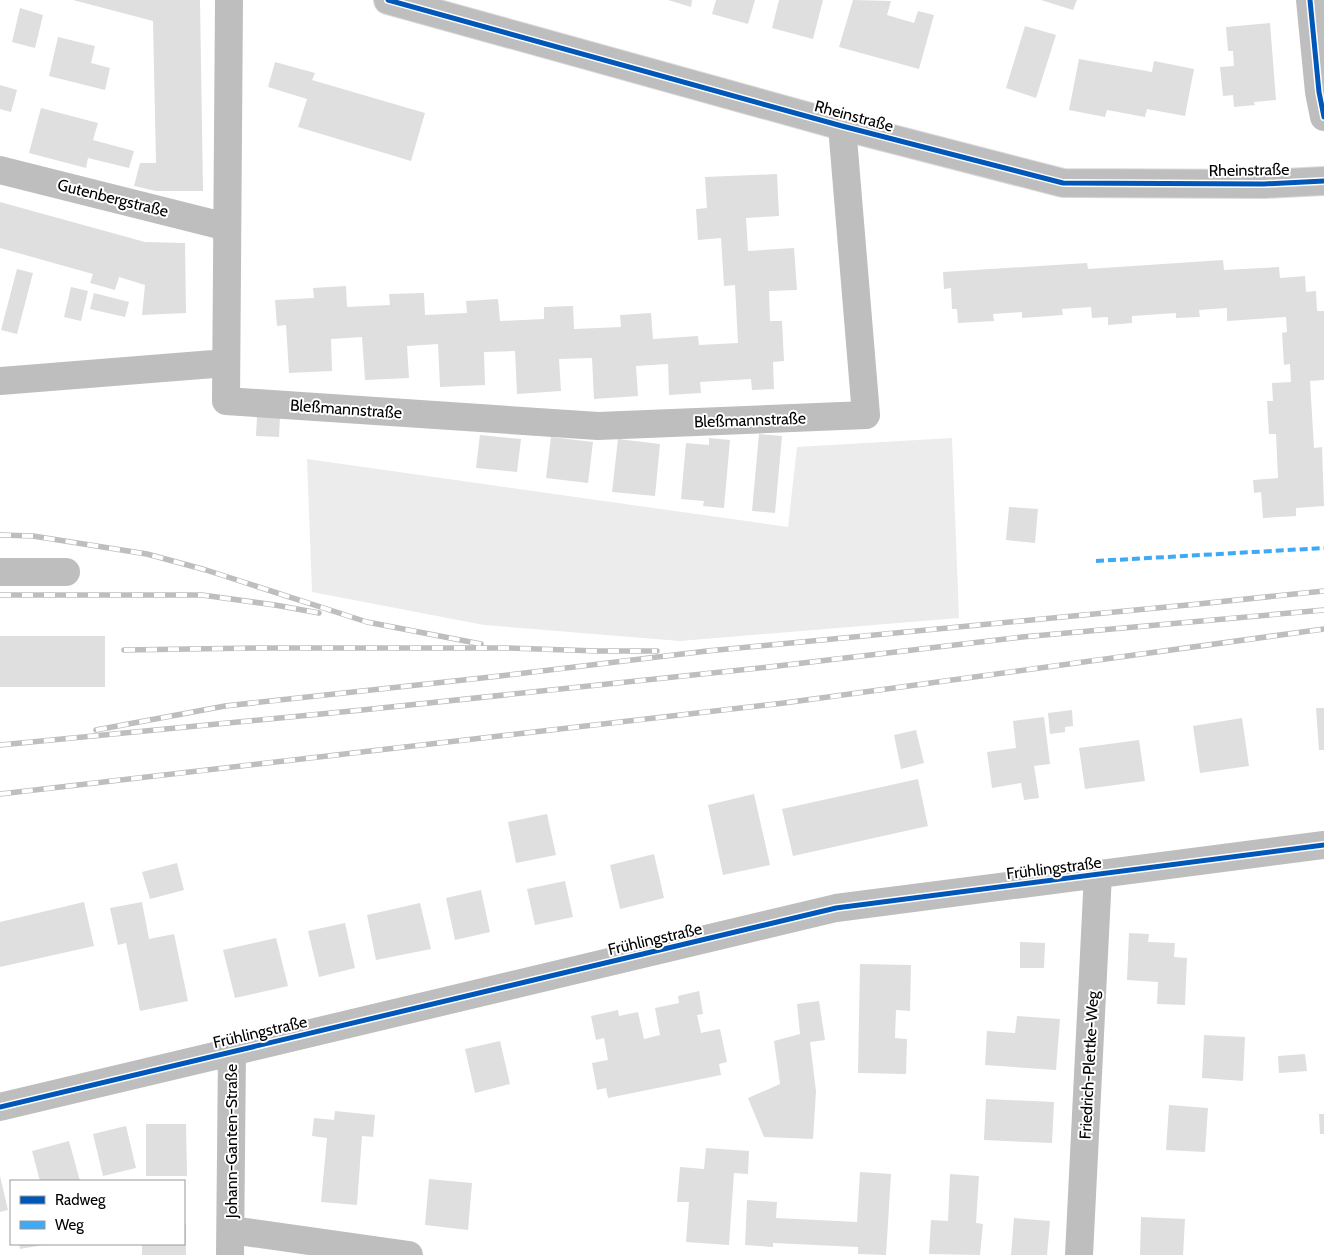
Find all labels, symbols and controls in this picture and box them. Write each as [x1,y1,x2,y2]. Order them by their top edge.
street label: Rheinstraße [813,96,895,136]
street label: Rheinstraße [1208,160,1290,180]
street label: Gutenbergstraße [56,175,170,221]
street label: Bleßmannstraße [289,396,403,422]
street label: Bleßmannstraße [694,409,806,431]
street label: Frühlingstraße [1005,853,1103,883]
street label: Frühlingstraße [606,919,704,959]
street label: Friedrich-Plettke-Weg [1076,989,1102,1140]
street label: Frühlingstraße [211,1012,309,1052]
street label: Johann-Ganten-Straße [222,1064,241,1219]
legend [10,1180,185,1245]
text: Radweg [55,1191,106,1209]
text: Weg [55,1216,84,1234]

